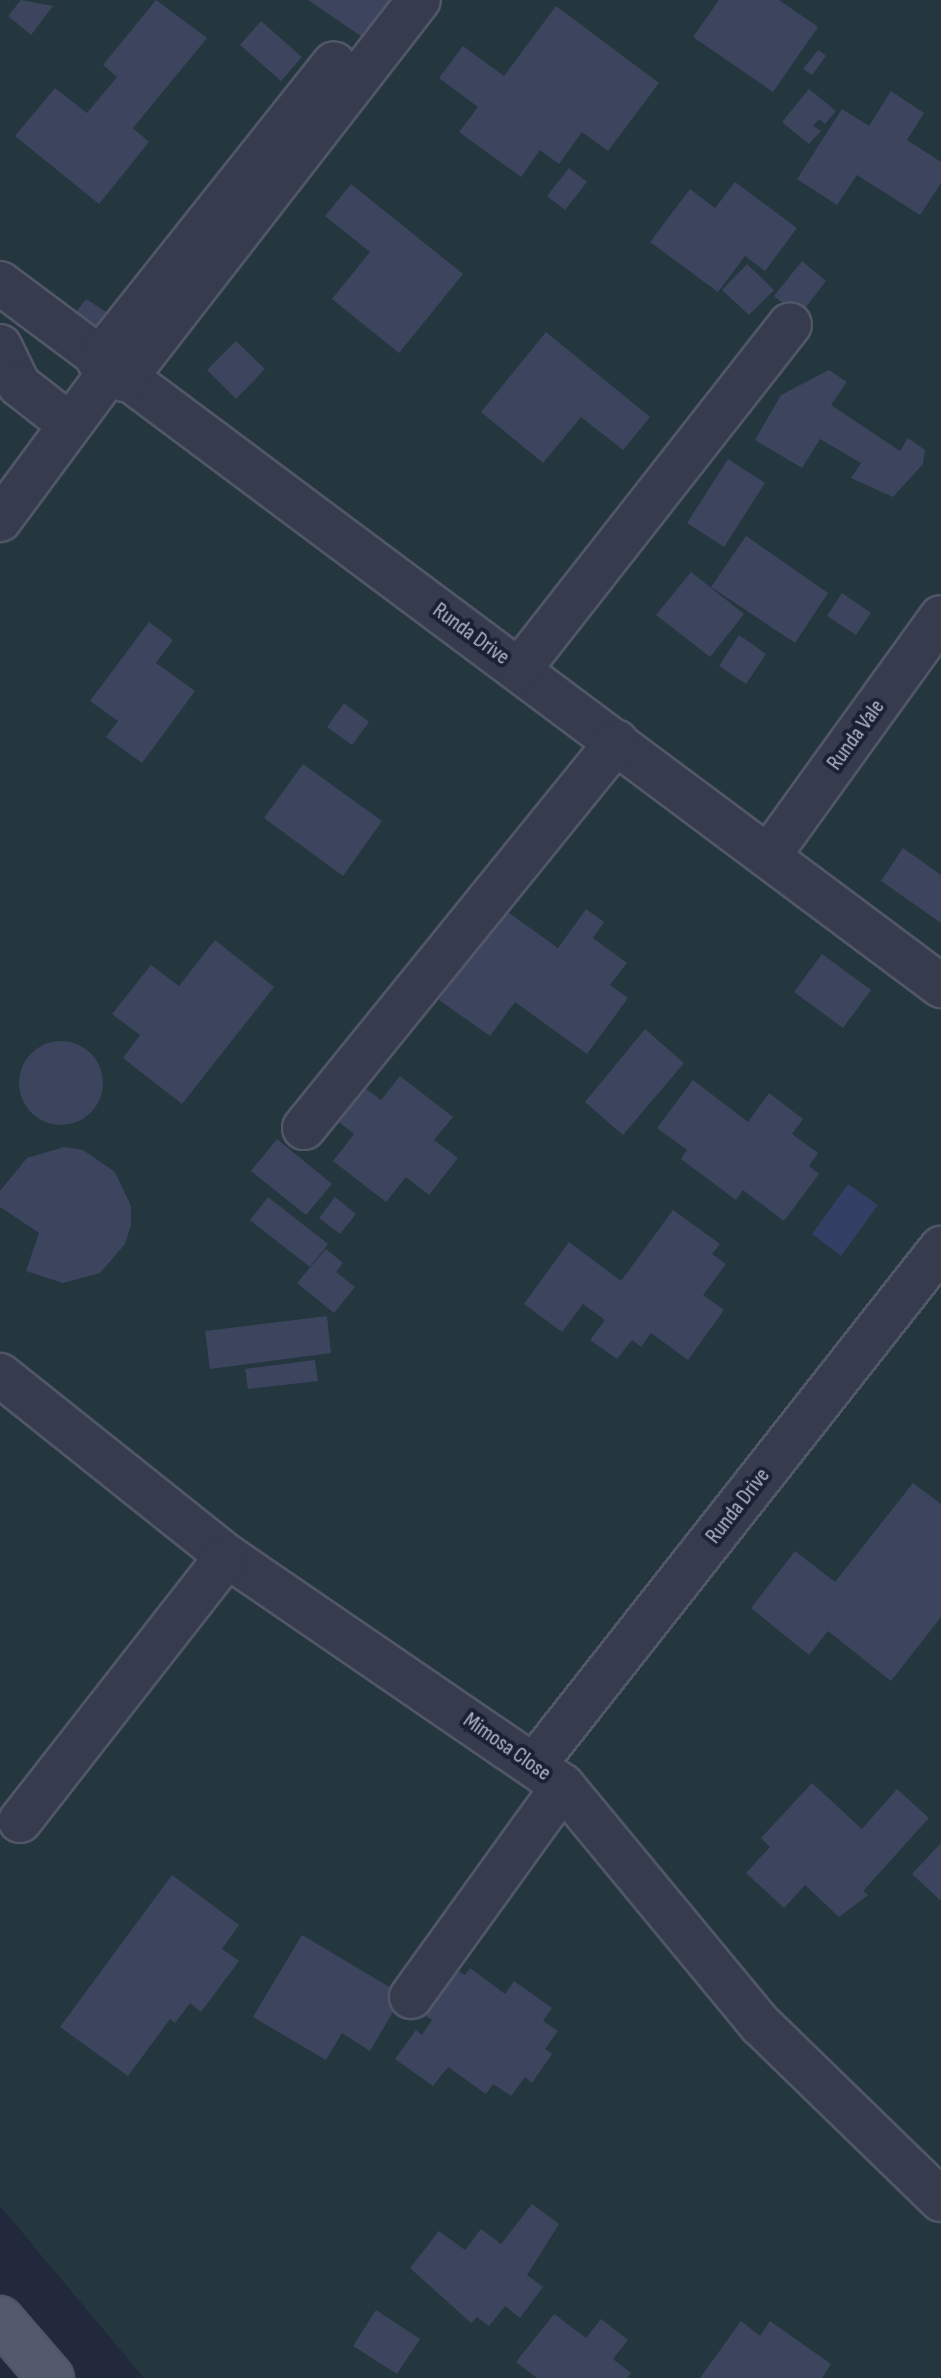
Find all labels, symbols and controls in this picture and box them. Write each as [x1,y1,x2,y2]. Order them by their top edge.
street label: Runda Drive [428,597,514,671]
street label: Runda Vale [822,695,890,775]
street label: Runda Drive [700,1463,776,1549]
street label: Mimosa Close [458,1707,556,1787]

